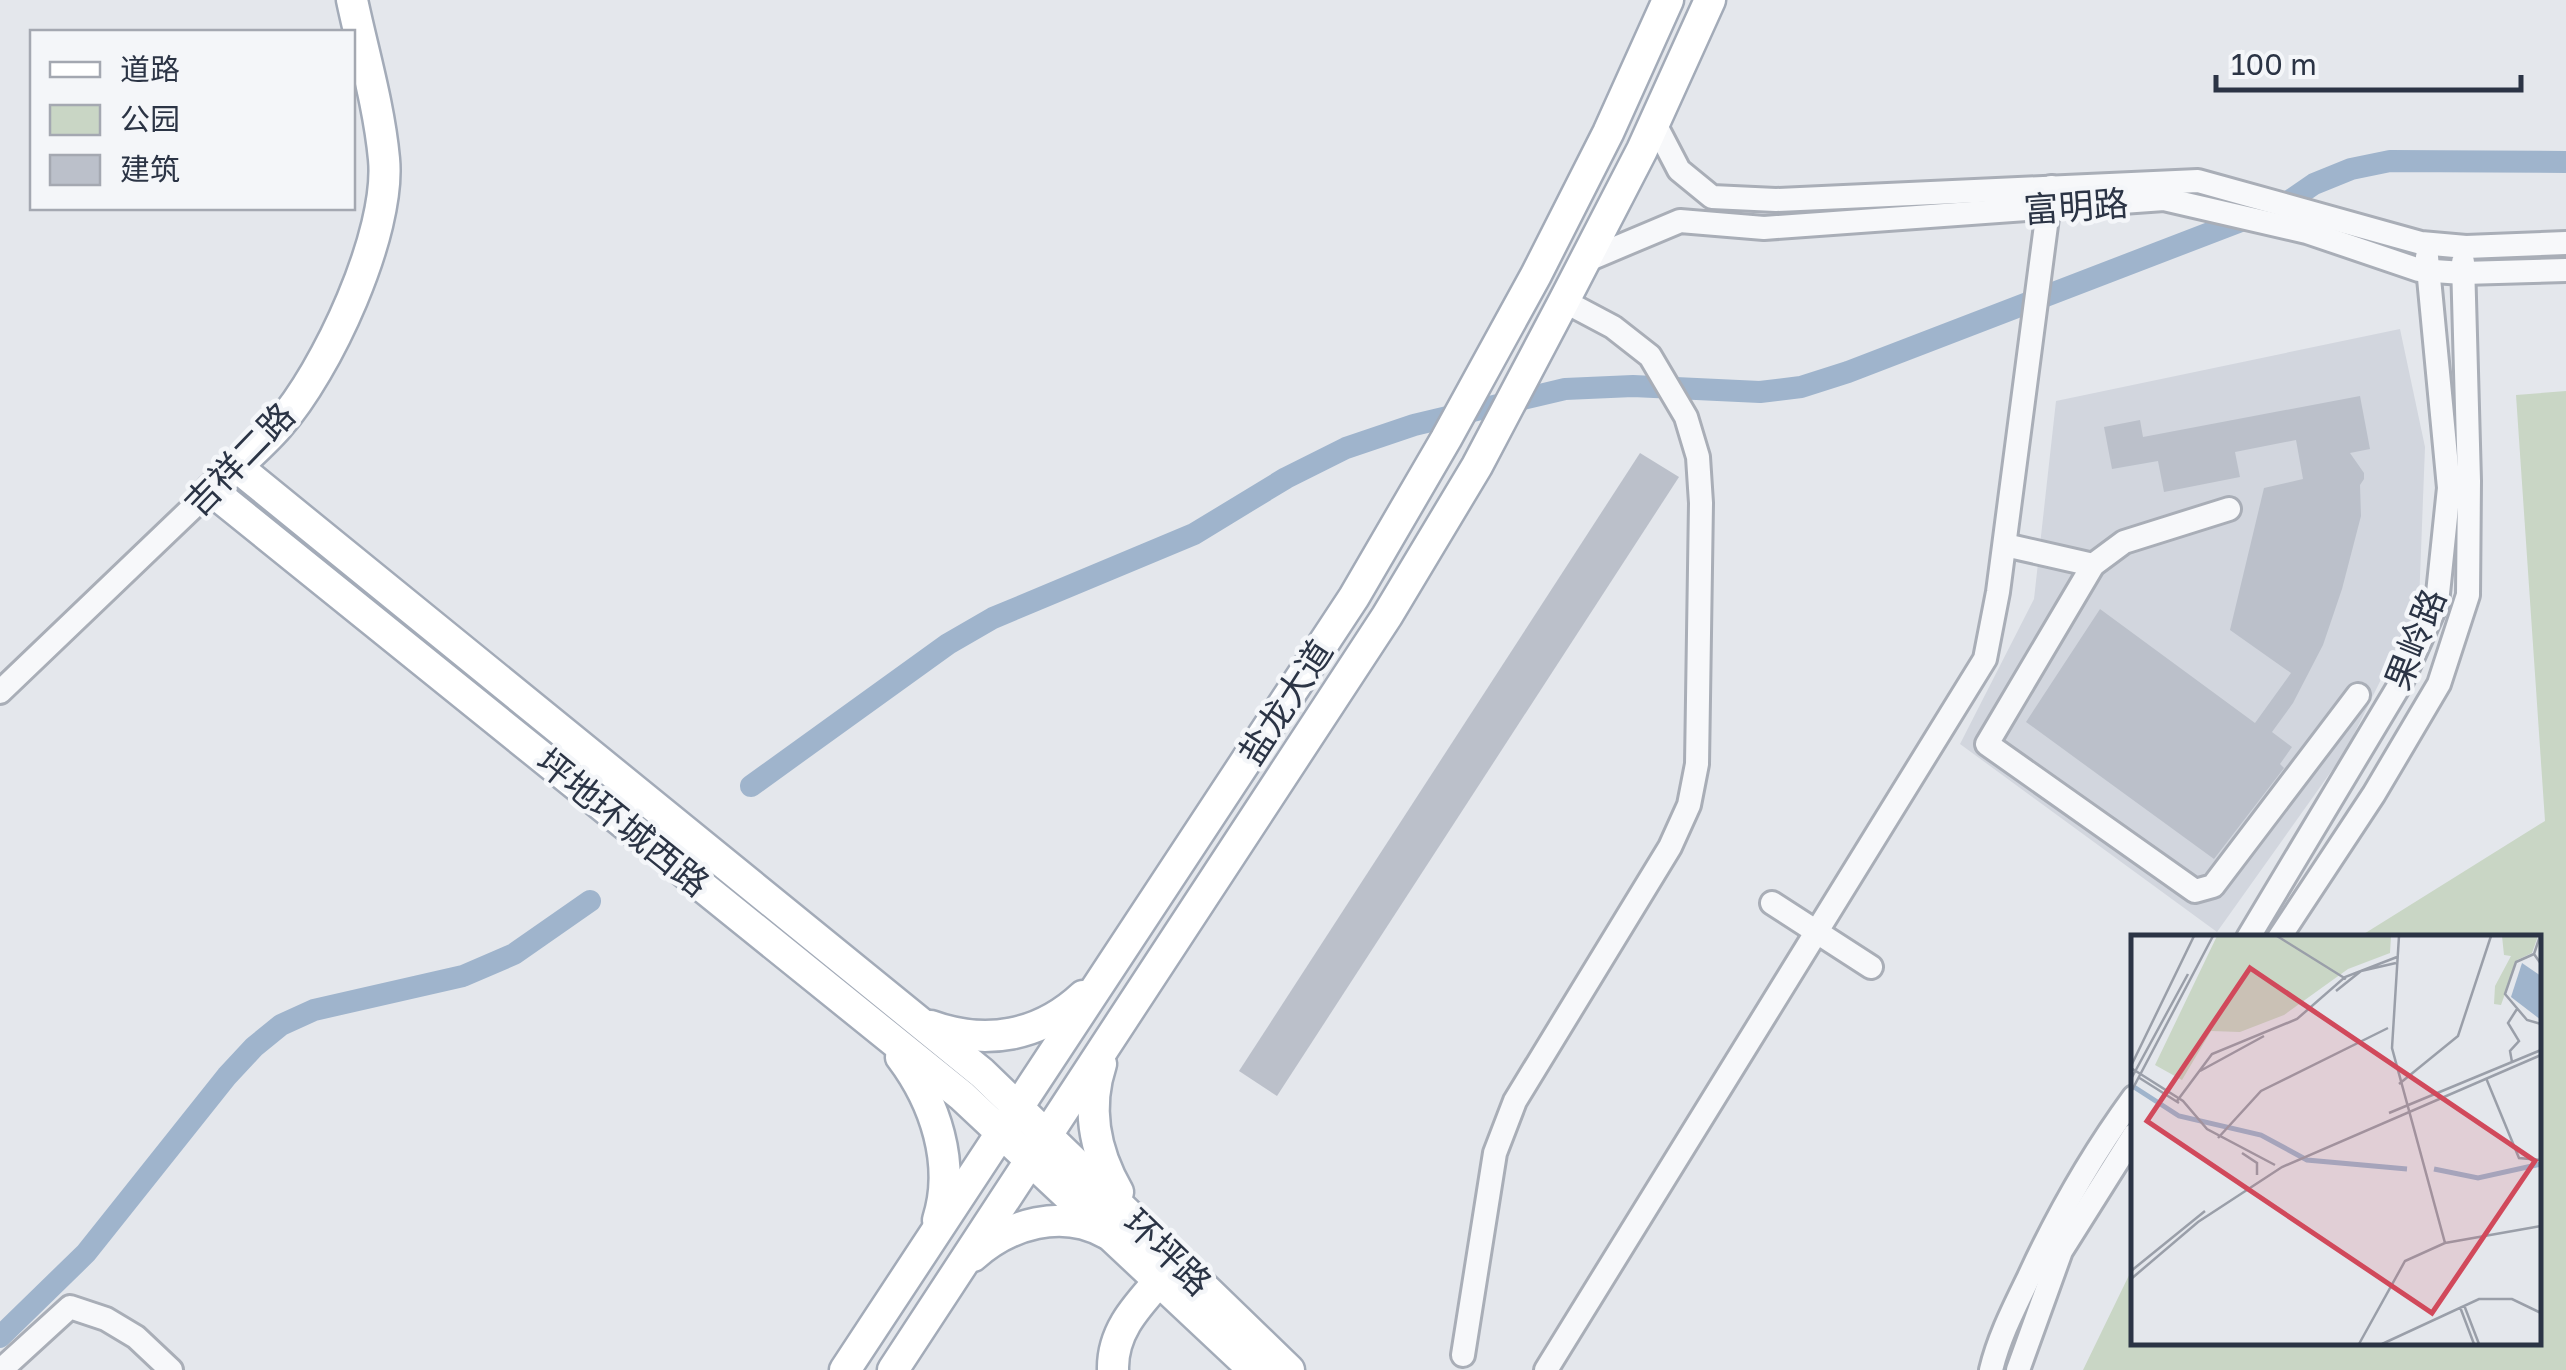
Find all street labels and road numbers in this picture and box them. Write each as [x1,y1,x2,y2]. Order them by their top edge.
street label: 富明路 [2022,181,2130,231]
street label: 吉祥二路 [175,394,303,524]
street label: 果岭路 [2376,582,2454,696]
street label: 盐龙大道 [1229,632,1341,772]
street label: 坪地环城西路 [528,740,718,904]
street label: 环坪路 [1116,1200,1220,1304]

